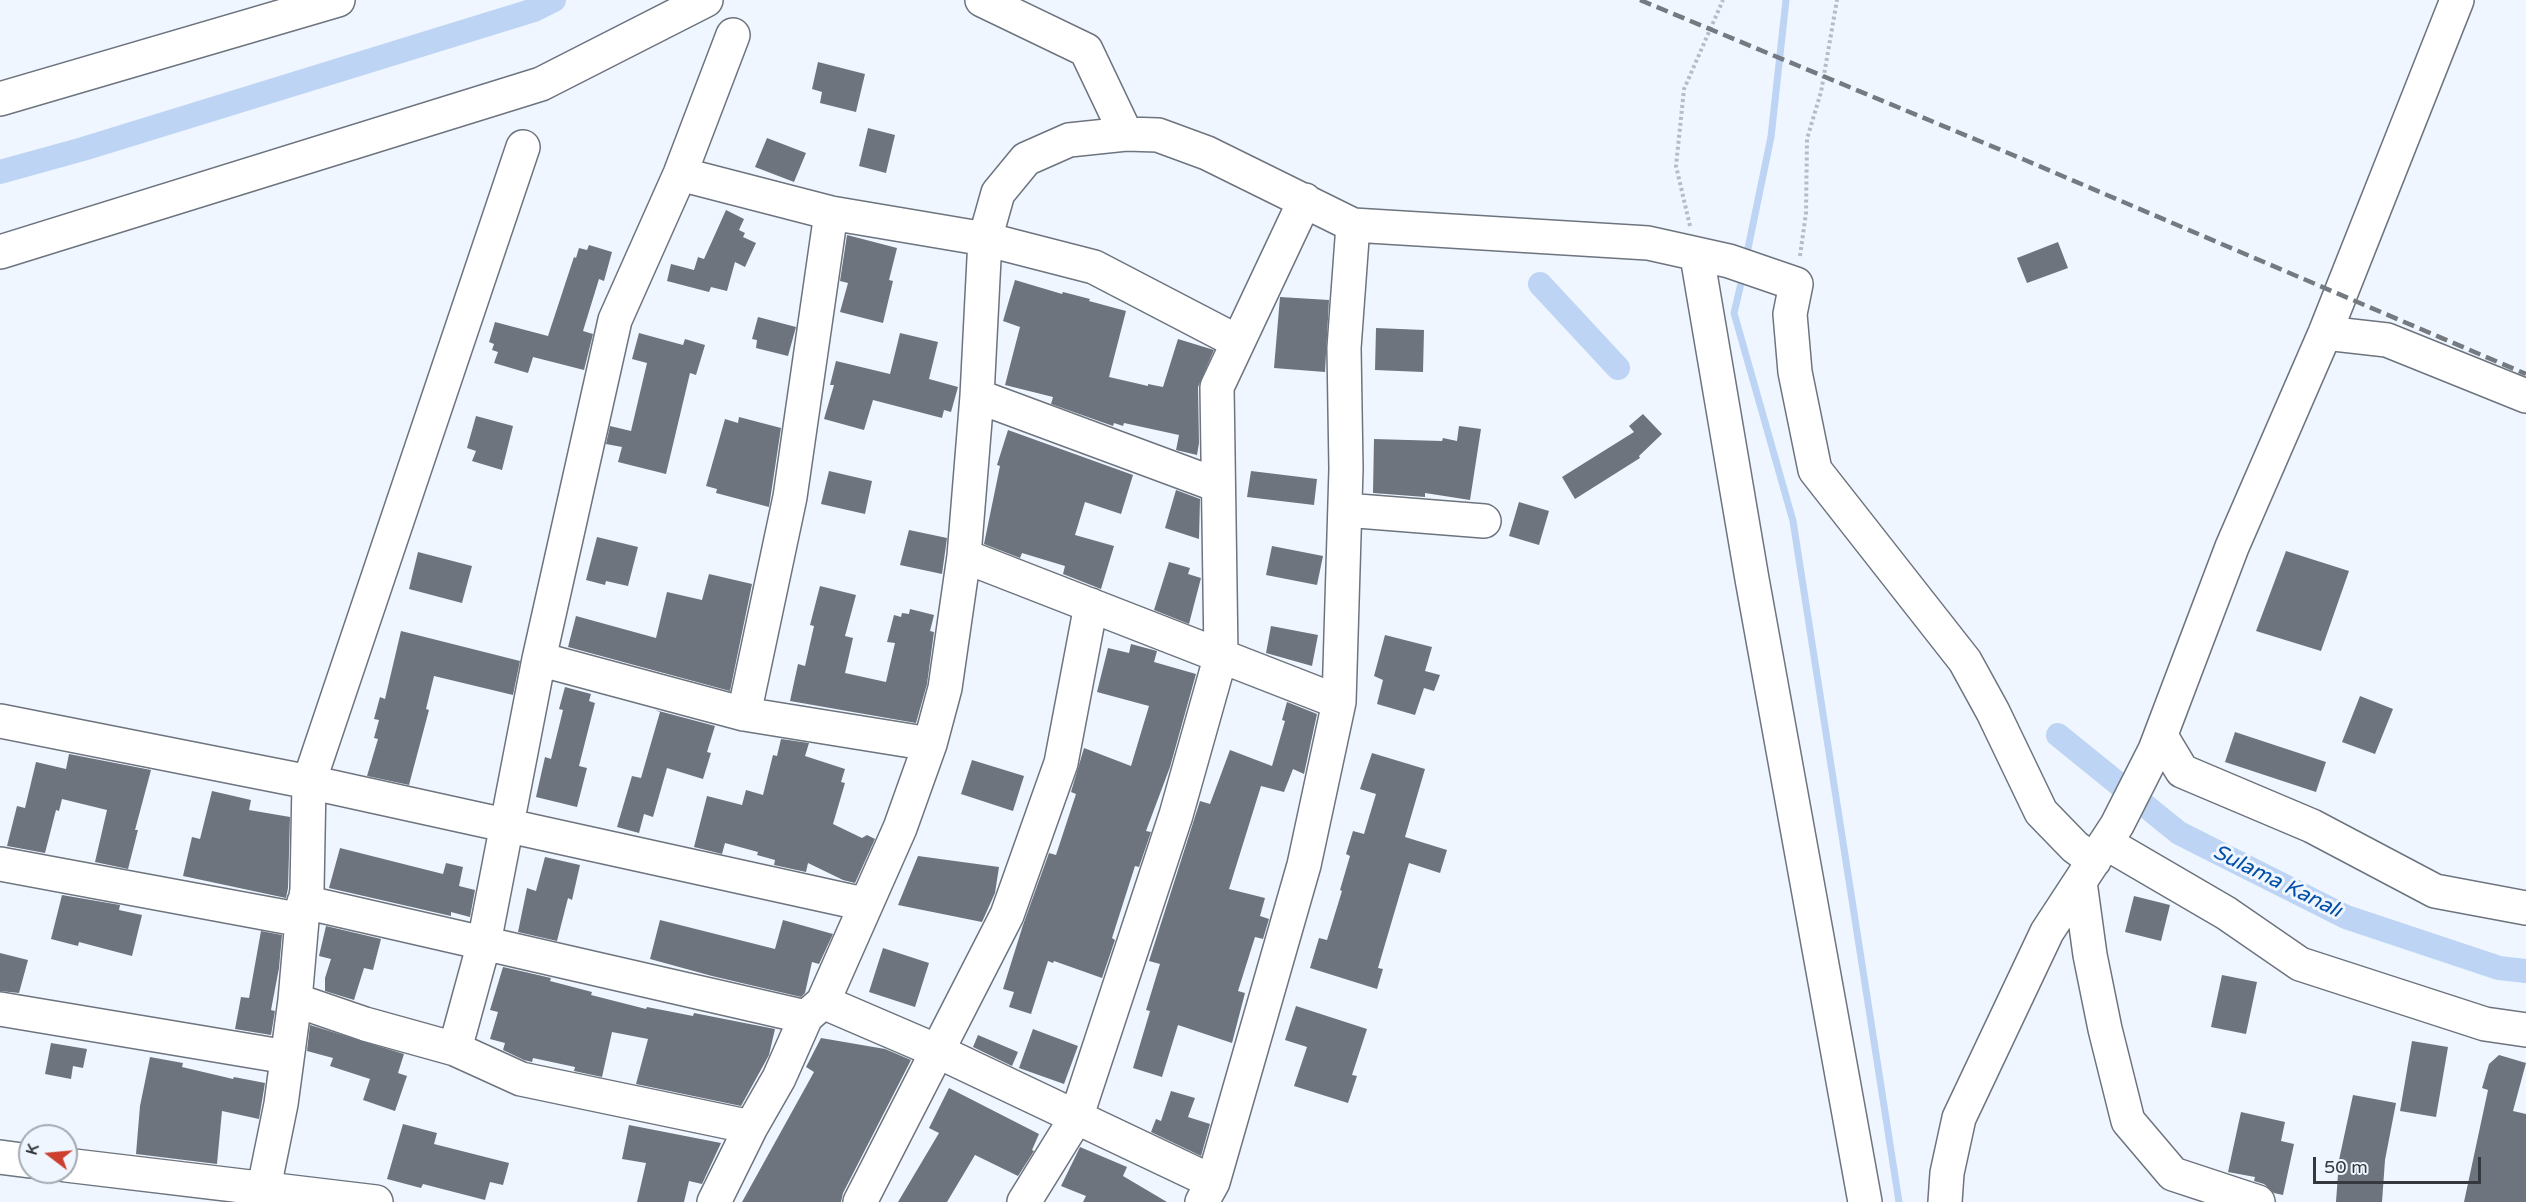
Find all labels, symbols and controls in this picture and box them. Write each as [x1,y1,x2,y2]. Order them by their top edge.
water label: Sulama Kanalı [2209,840,2345,924]
north arrow [18,1124,78,1184]
text: K [22,1142,44,1158]
scale bar [2316,1145,2484,1183]
text: 50 m [2324,1156,2368,1178]

